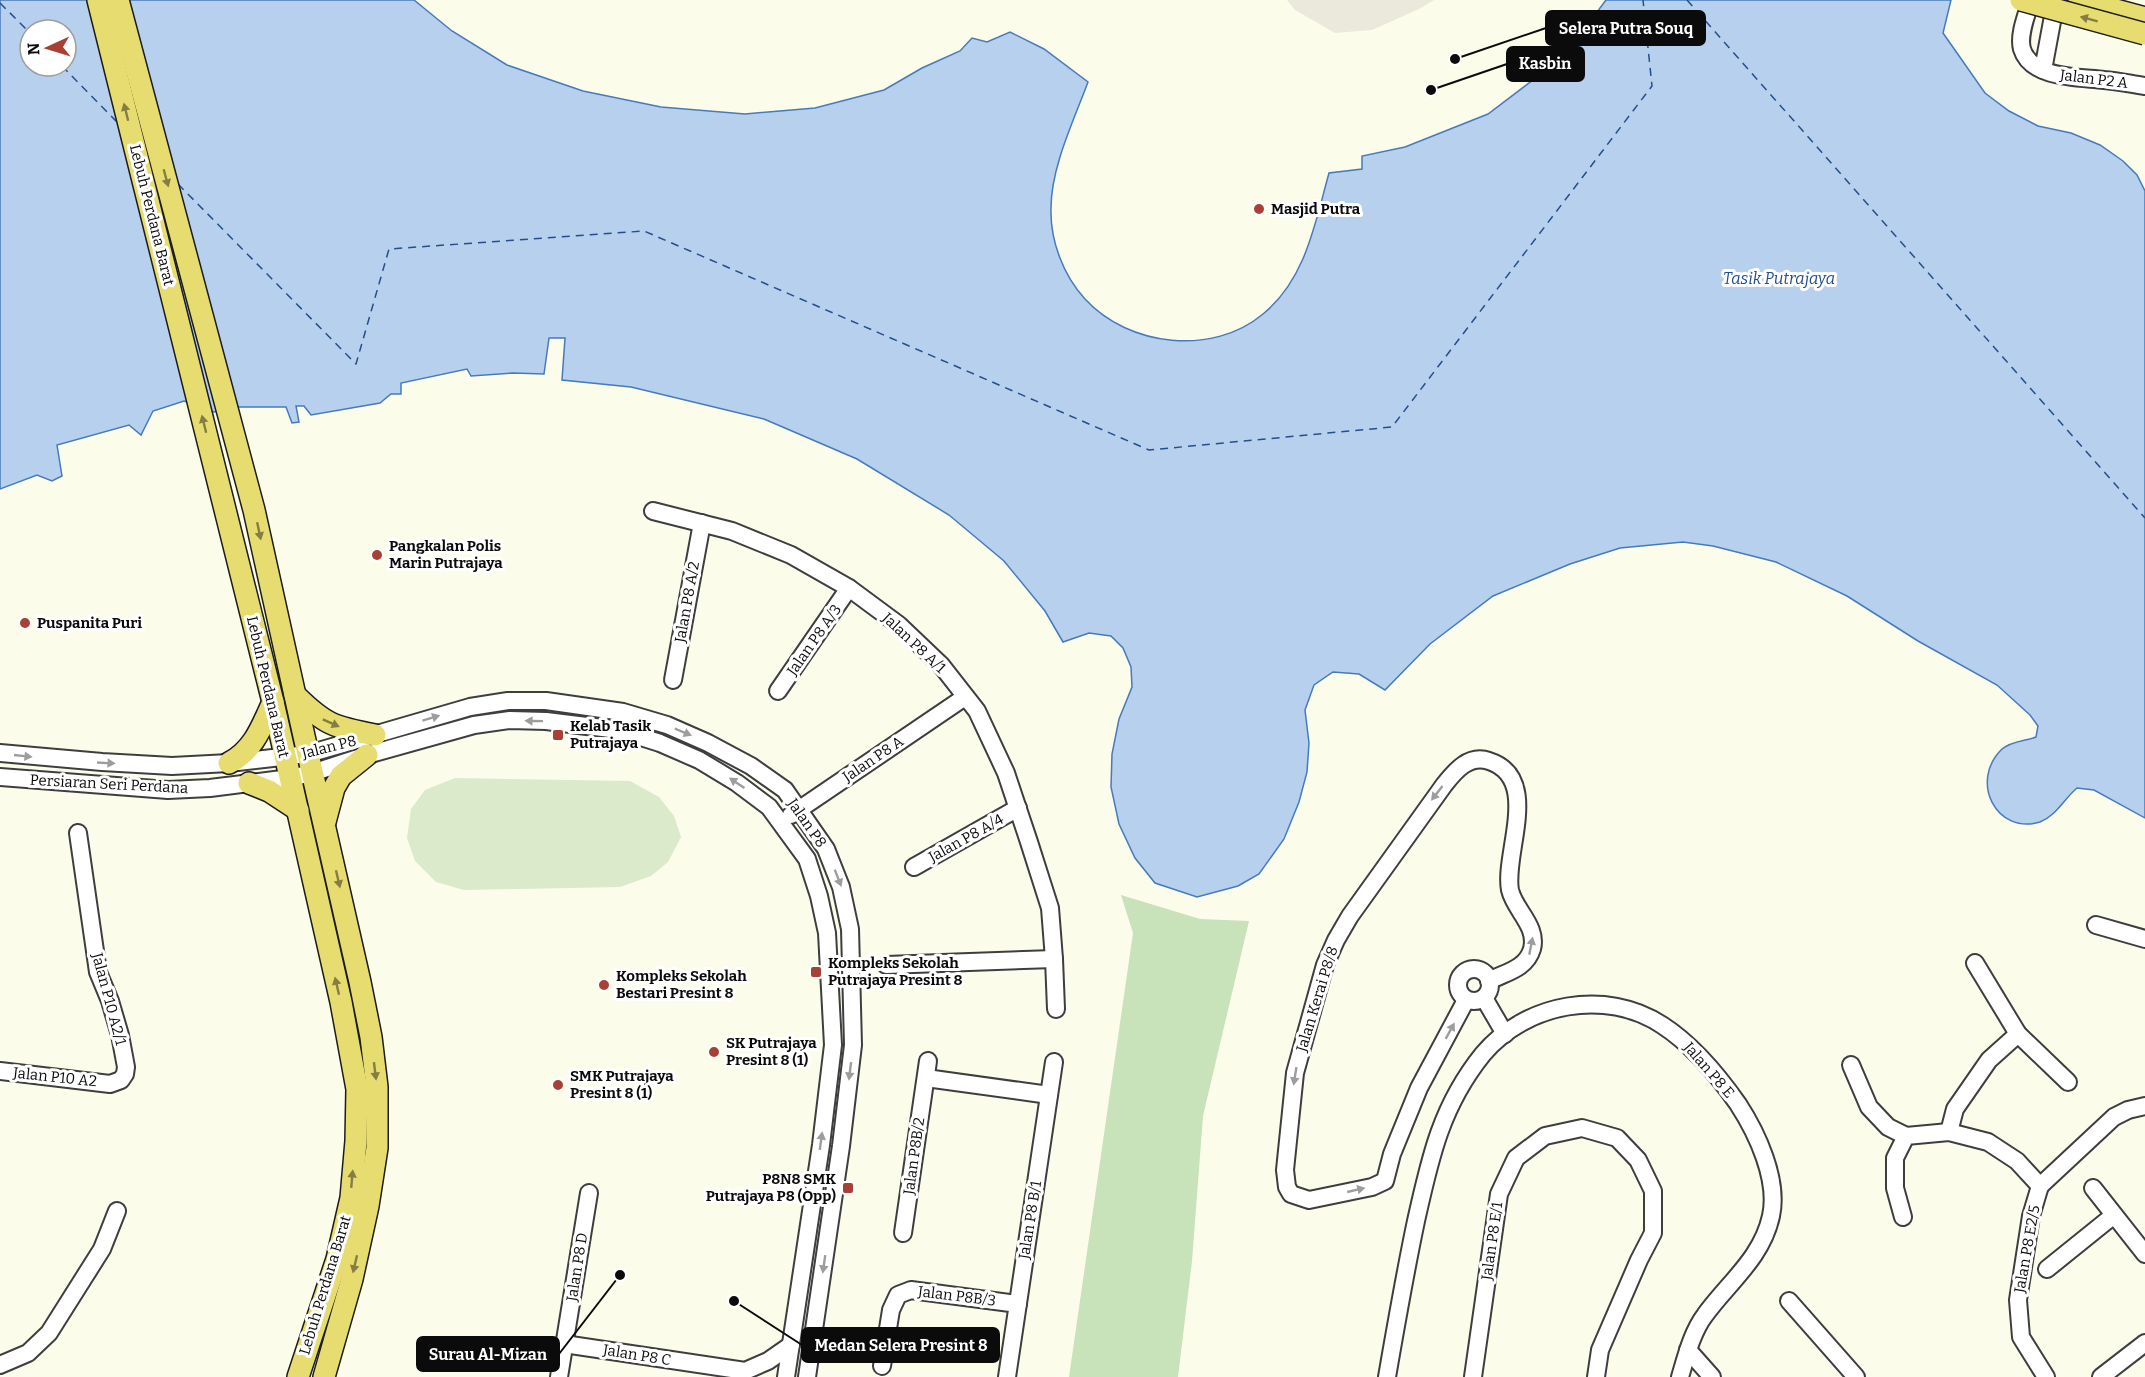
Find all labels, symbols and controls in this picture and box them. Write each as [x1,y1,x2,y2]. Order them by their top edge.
callout: Selera Putra Souq [1546,11,1705,45]
one-way arrow [2079,13,2098,23]
north arrow [18,18,78,78]
text: Selera Putra Souq [1559,19,1694,38]
text: N [24,42,43,56]
callout: Kasbin [1507,47,1584,81]
text: Kasbin [1519,54,1572,73]
street label: Jalan P2 A [2058,66,2129,92]
one-way arrow [121,103,131,122]
street label: Lebuh Perdana Barat [126,143,178,288]
one-way arrow [161,169,171,187]
place label: Masjid Putra [1271,200,1361,218]
marker: Masjid Putra [1252,202,1266,216]
water label: Tasik Putrajaya [1723,269,1835,288]
one-way arrow [199,415,209,433]
one-way arrow [255,521,264,540]
place label: Pangkalan Polis Marin Putrajaya [389,537,503,572]
marker: Pangkalan Polis Marin Putrajaya [370,548,384,562]
street label: Jalan P8 A/2 [671,560,703,645]
street label: Jalan P8 A/3 [782,601,845,680]
street label: Jalan P8 A/1 [878,608,949,677]
place label: Puspanita Puri [37,614,142,632]
street label: Lebuh Perdana Barat [243,614,293,760]
marker: Puspanita Puri [18,616,32,630]
one-way arrow [422,713,440,722]
one-way arrow [524,716,543,726]
place label: Kelab Tasik Putrajaya [570,717,651,752]
one-way arrow [322,718,340,728]
marker: Kelab Tasik Putrajaya [551,728,565,742]
one-way arrow [674,728,692,737]
street label: Jalan P8 [299,732,358,763]
street label: Jalan P8 A [838,732,907,786]
one-way arrow [14,752,33,761]
one-way arrow [96,758,115,767]
street label: Persiaran Seri Perdana [29,771,189,797]
one-way arrow [729,778,745,789]
one-way arrow [1431,785,1444,801]
street label: Jalan P8 [783,794,830,851]
street label: Jalan P8 A/4 [925,810,1007,866]
one-way arrow [833,869,843,887]
one-way arrow [333,870,343,889]
one-way arrow [1527,936,1536,955]
street label: Jalan Kerai P8/8 [1292,944,1342,1055]
street label: Jalan P10 A2/1 [88,950,130,1047]
place label: Kompleks Sekolah Putrajaya Presint 8 [828,954,963,989]
marker: Kompleks Sekolah Putrajaya Presint 8 [809,965,823,979]
place label: Kompleks Sekolah Bestari Presint 8 [616,967,747,1002]
one-way arrow [332,977,342,996]
marker: Kompleks Sekolah Bestari Presint 8 [597,978,611,992]
one-way arrow [1445,1023,1455,1040]
place label: SK Putrajaya Presint 8 (1) [726,1034,817,1069]
street label: Jalan P8 E [1679,1038,1738,1102]
marker: SK Putrajaya Presint 8 (1) [707,1045,721,1059]
one-way arrow [370,1061,380,1080]
one-way arrow [845,1062,855,1081]
street label: Jalan P10 A2 [11,1064,98,1090]
place label: SMK Putrajaya Presint 8 (1) [570,1067,674,1102]
one-way arrow [1290,1067,1299,1086]
marker: SMK Putrajaya Presint 8 (1) [551,1078,565,1092]
street label: Jalan P8B/2 [900,1116,928,1197]
one-way arrow [817,1132,826,1151]
one-way arrow [347,1170,357,1189]
place label: P8N8 SMK Putrajaya P8 (Opp) [706,1170,836,1205]
street label: Jalan P8 B/1 [1015,1180,1045,1261]
marker: P8N8 SMK Putrajaya P8 (Opp) [841,1181,855,1195]
one-way arrow [1346,1185,1365,1195]
street label: Jalan P8 E/1 [1477,1201,1506,1282]
street label: Jalan P8 E2/5 [2010,1204,2044,1295]
street label: Lebuh Perdana Barat [295,1213,355,1357]
street label: Jalan P8 D [563,1231,591,1304]
one-way arrow [350,1254,359,1273]
one-way arrow [819,1255,828,1274]
street label: Jalan P8B/3 [916,1282,997,1310]
callout: Medan Selera Presint 8 [802,1328,999,1362]
text: Medan Selera Presint 8 [814,1336,988,1355]
callout: Surau Al-Mizan [417,1337,559,1371]
street label: Jalan P8 C [601,1341,672,1369]
text: Surau Al-Mizan [429,1345,548,1364]

